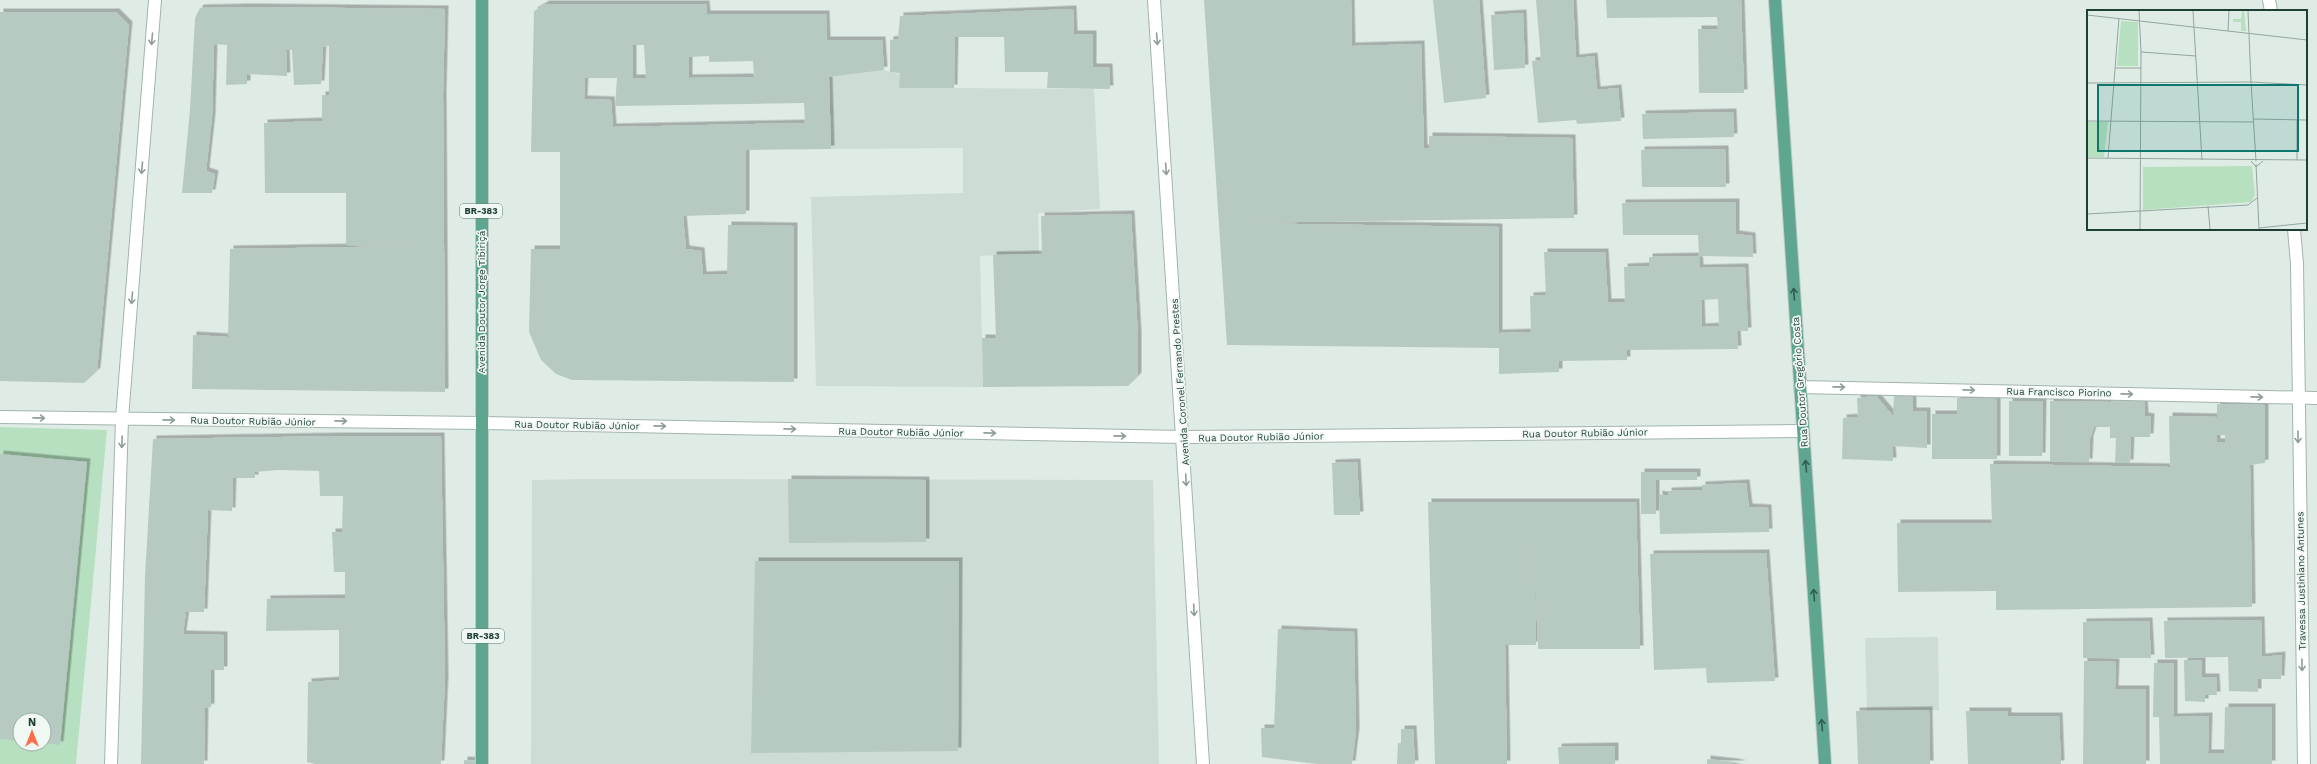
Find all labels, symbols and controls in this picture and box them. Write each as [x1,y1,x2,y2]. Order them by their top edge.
inset map [2087,10,2307,230]
one-way arrow [149,32,156,45]
one-way arrow [1153,32,1160,45]
one-way arrow [139,161,146,174]
one-way arrow [1162,162,1169,175]
road number: BR-383 [460,204,502,218]
street label: Avenida Doutor Jorge Tibiriçá [476,230,487,373]
one-way arrow [1791,288,1798,301]
one-way arrow [128,291,135,304]
street label: Avenida Coronel Fernando Prestes [1169,298,1191,466]
street label: Rua Doutor Gregório Costa [1790,316,1810,448]
one-way arrow [1832,384,1845,391]
street label: Rua Francisco Piorino [2006,386,2112,398]
one-way arrow [1962,387,1975,394]
one-way arrow [2120,390,2133,398]
one-way arrow [2250,393,2263,401]
one-way arrow [32,414,45,422]
street label: Rua Doutor Rubião Júnior [190,414,316,428]
one-way arrow [162,416,175,424]
one-way arrow [334,417,347,425]
street label: Rua Doutor Rubião Júnior [514,418,640,432]
one-way arrow [653,423,666,430]
one-way arrow [783,425,796,433]
street label: Rua Doutor Rubião Júnior [838,425,964,439]
street label: Rua Doutor Rubião Júnior [1522,426,1648,440]
one-way arrow [983,430,996,437]
street label: Rua Doutor Rubião Júnior [1198,430,1324,444]
one-way arrow [2294,430,2302,443]
one-way arrow [1113,432,1126,440]
one-way arrow [118,435,125,448]
one-way arrow [1802,460,1809,473]
one-way arrow [1182,473,1190,486]
street label: Travessa Justiniano Antunes [2294,512,2308,650]
one-way arrow [1810,589,1818,602]
one-way arrow [1190,603,1197,616]
road number: BR-383 [462,629,504,643]
one-way arrow [2298,658,2306,671]
north arrow [12,712,52,752]
text: N [28,716,36,729]
one-way arrow [1819,719,1826,732]

